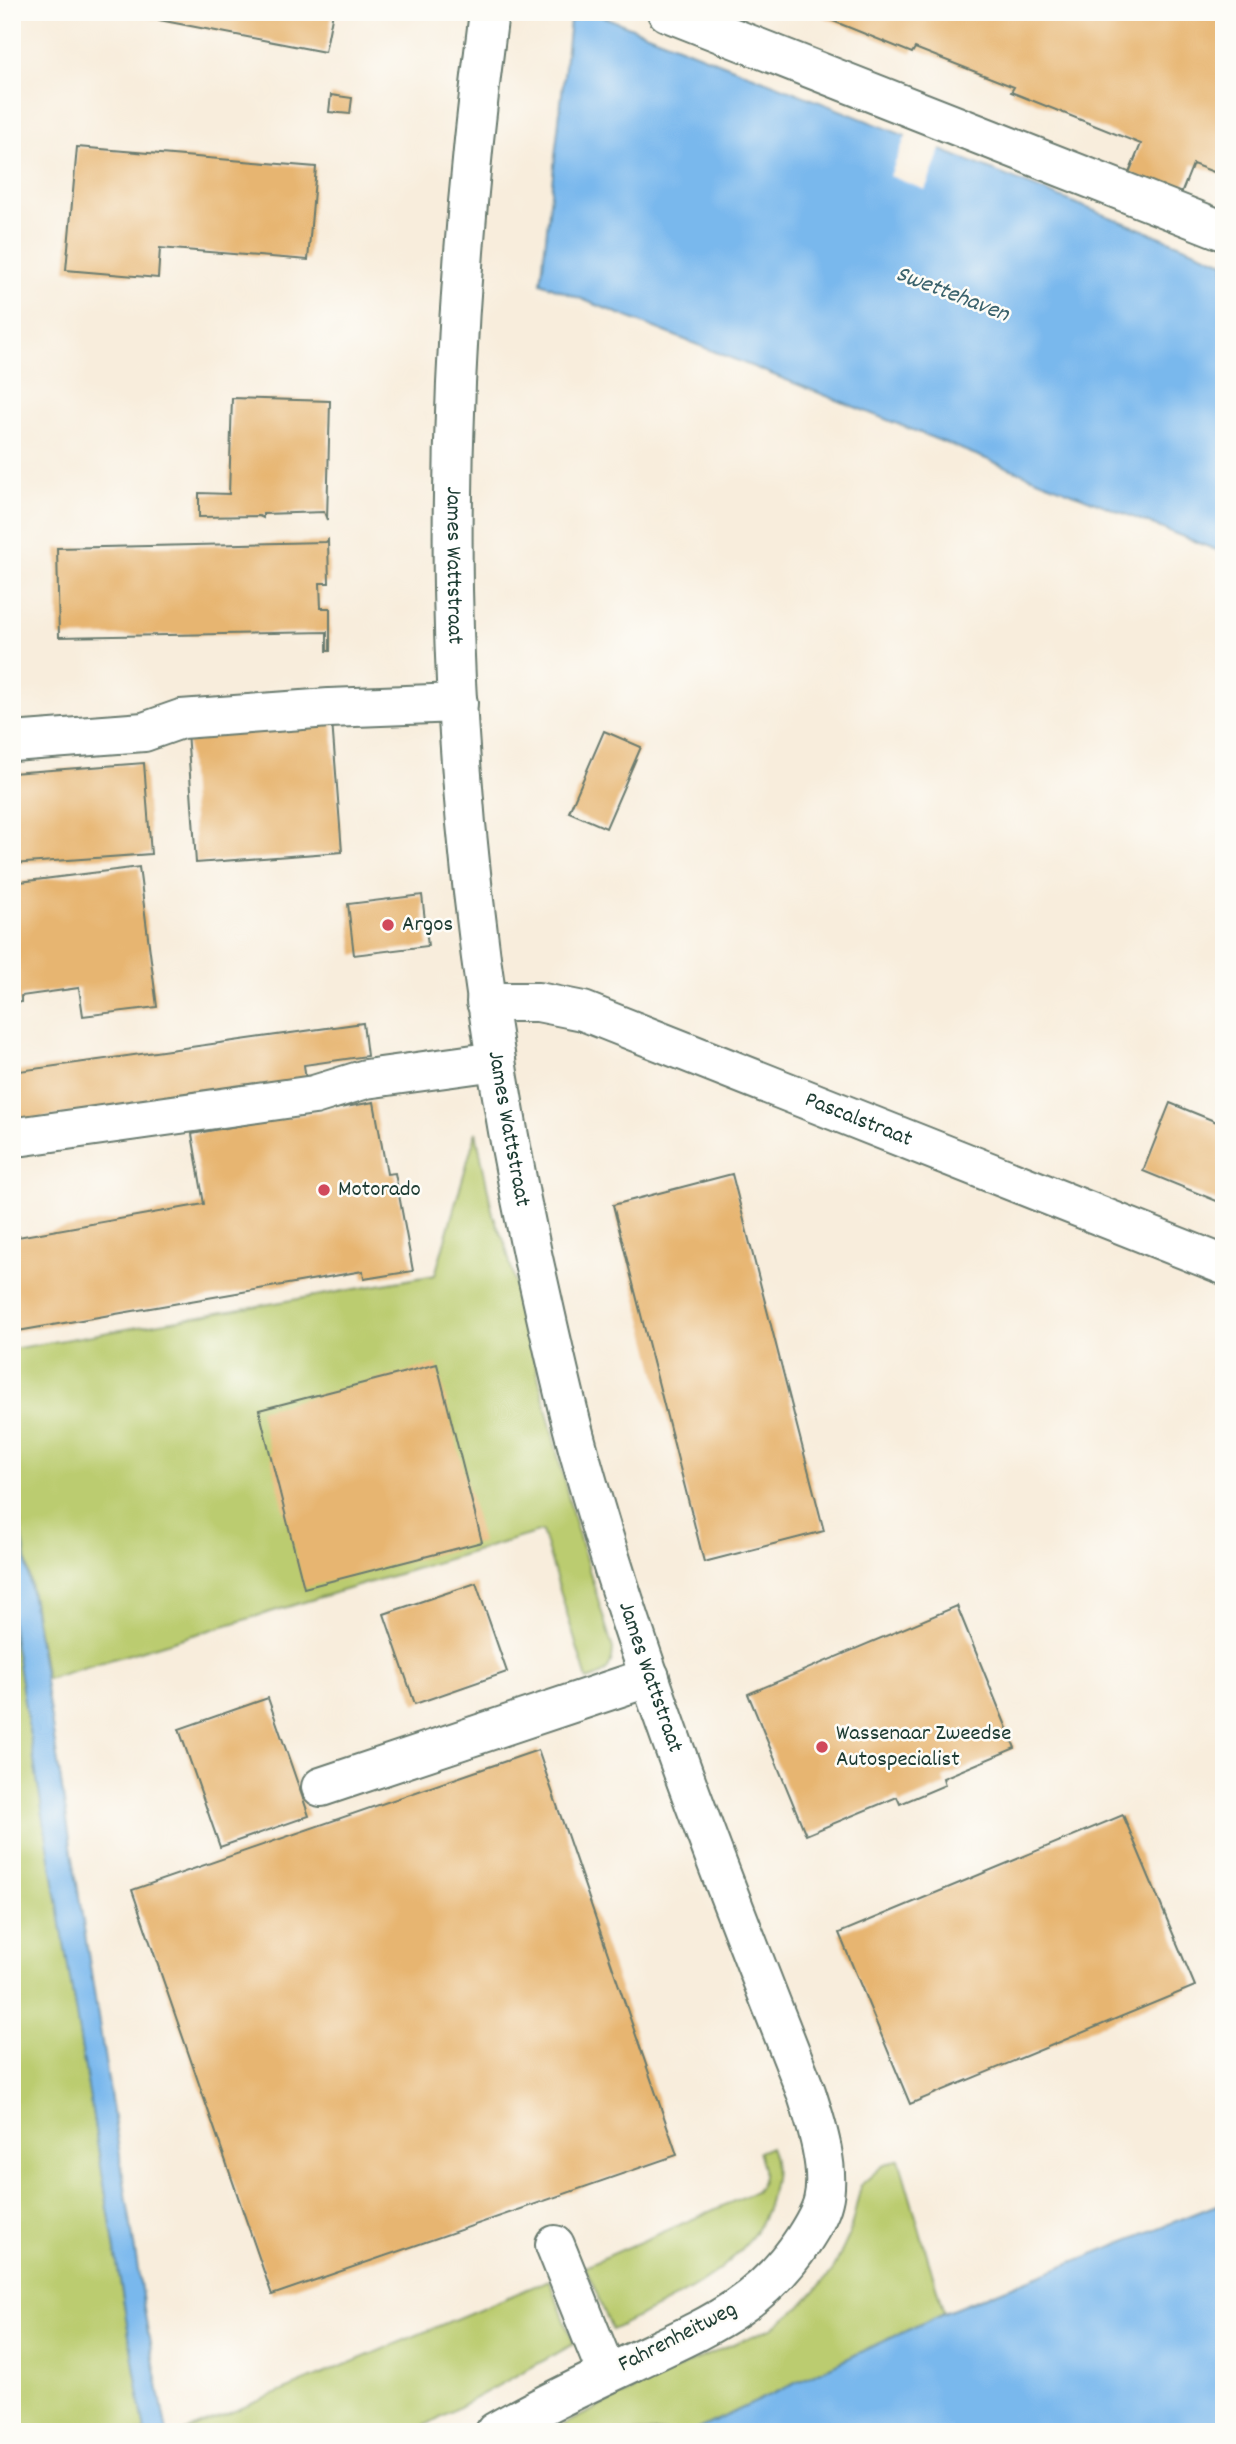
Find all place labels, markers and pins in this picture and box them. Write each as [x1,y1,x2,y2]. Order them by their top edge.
place label: Argos [402,909,453,942]
marker: Argos [380,917,396,933]
place label: Motorado [338,1174,421,1207]
marker: Motorado [316,1182,332,1198]
place label: Wassenaar Zweedse Autospecialist [836,1718,1011,1777]
marker: Wassenaar Zweedse Autospecialist [814,1739,830,1755]

